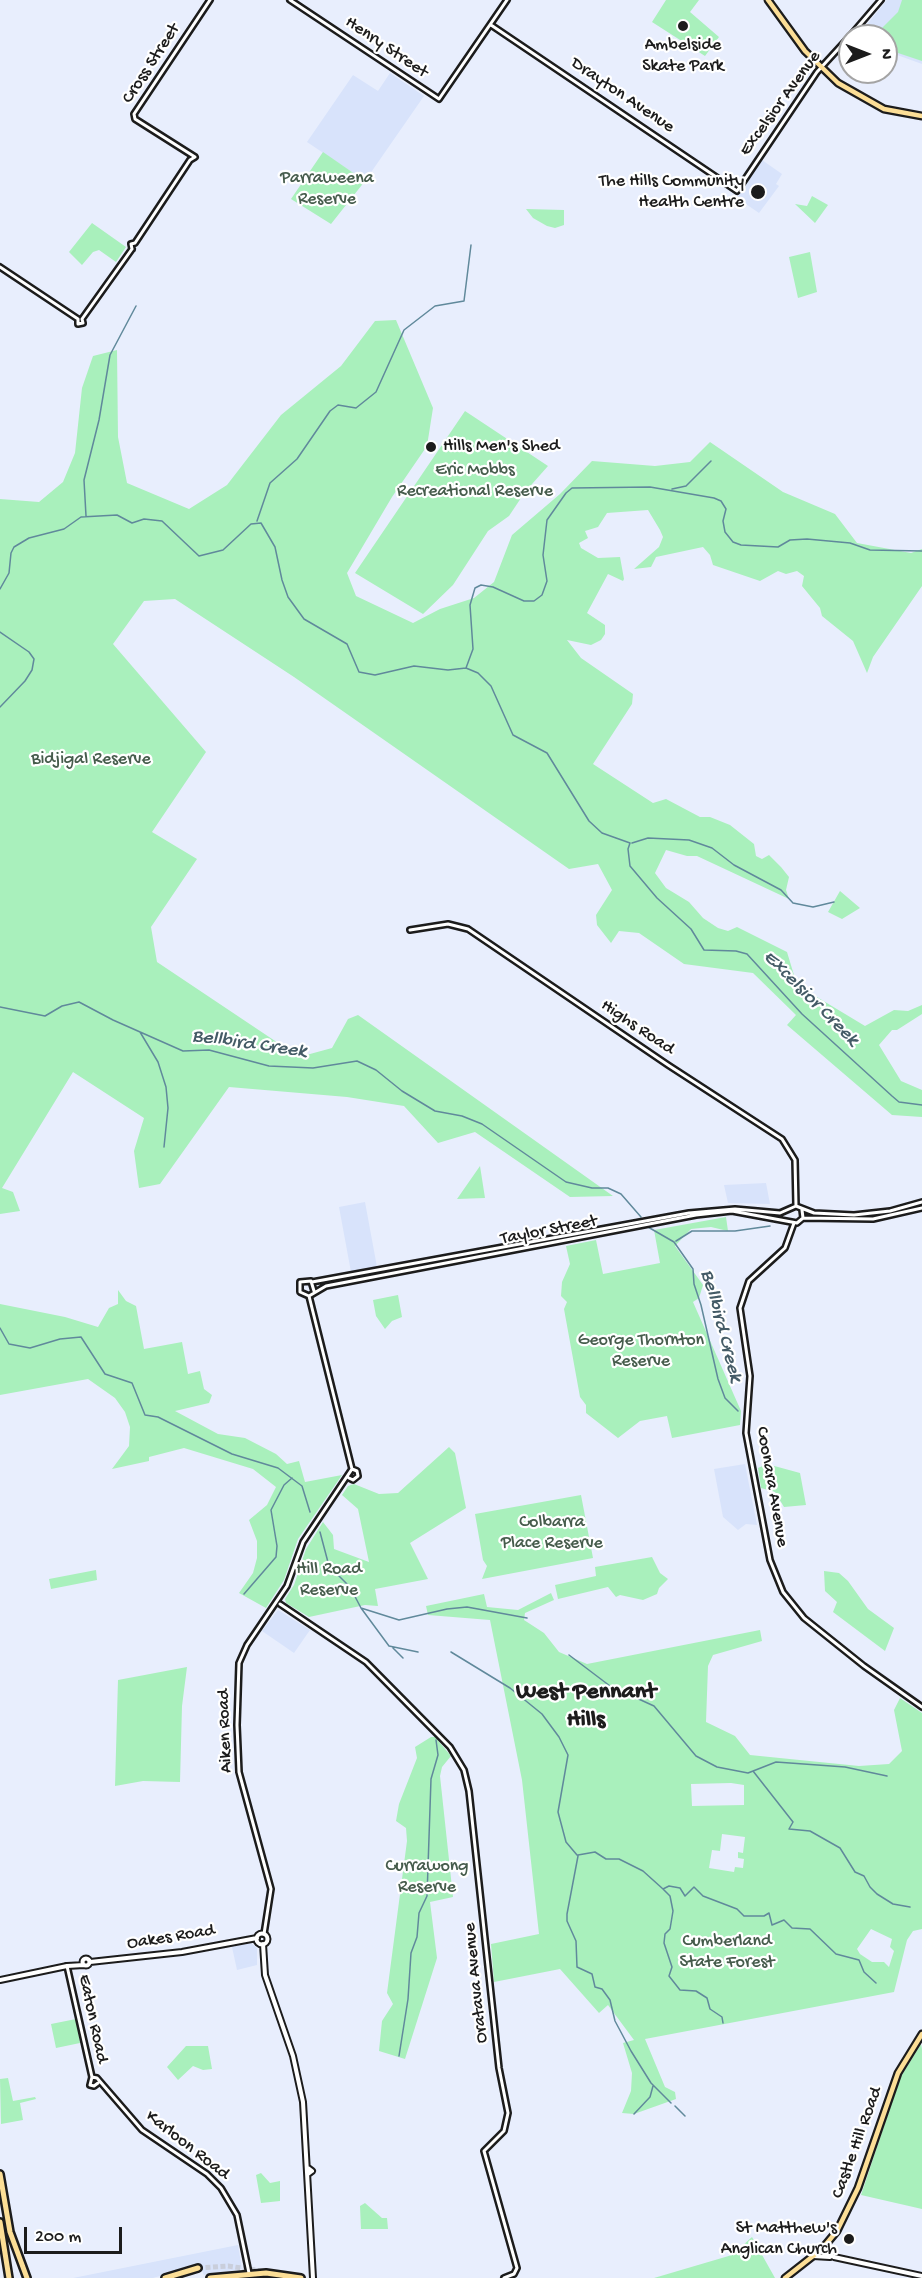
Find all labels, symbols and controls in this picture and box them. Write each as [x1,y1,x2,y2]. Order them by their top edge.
street label: Henry Street [340,12,432,84]
marker: Ambelside Skate Park [676,19,690,33]
street label: Cross Street [118,20,186,108]
north arrow [838,24,898,84]
place label: Ambelside Skate Park [642,35,724,78]
street label: Excelsior Avenue [736,47,826,161]
text: N [875,49,894,59]
street label: Drayton Avenue [566,53,678,139]
park label: Parraweena Reserve [280,168,374,210]
place label: The Hills Community Health Centre [599,171,744,213]
marker: The Hills Community Health Centre [749,183,767,201]
place label: Hills Men's Shed [443,436,560,458]
marker: Hills Men's Shed [424,440,438,454]
park label: Eric Mobbs Recreational Reserve [397,460,553,502]
park label: Bidjigal Reserve [31,749,151,771]
water label: Excelsior Creek [757,946,863,1052]
street label: Highs Road [596,995,678,1061]
water label: Bellbird Creek [190,1025,308,1065]
street label: Taylor Street [499,1211,599,1251]
water label: Bellbird Creek [693,1267,747,1385]
park label: George Thornton Reserve [578,1330,704,1372]
street label: Coonara Avenue [750,1425,792,1549]
park label: Colbarra Place Reserve [501,1512,603,1555]
park label: Hill Road Reserve [296,1559,362,1602]
district label: West Pennant Hills [516,1679,656,1735]
street label: Aiken Road [214,1689,238,1773]
park label: Currawong Reserve [385,1856,469,1898]
street label: Oakes Road [126,1920,216,1956]
street label: Oratava Avenue [460,1922,494,2044]
park label: Cumberland State Forest [680,1931,774,1974]
street label: Eaton Road [72,1973,112,2065]
street label: Castle Hill Road [828,2084,888,2202]
street label: Karloon Road [141,2106,233,2186]
scale bar [27,2215,124,2253]
place label: St Matthew's Anglican Church [721,2218,837,2260]
text: 200 m [35,2227,81,2248]
marker: St Matthew's Anglican Church [842,2232,856,2246]

